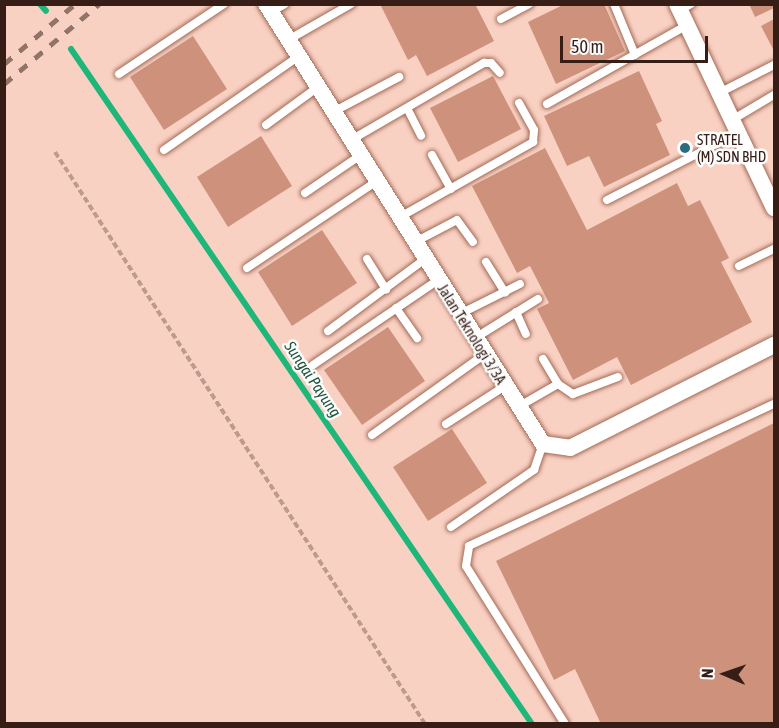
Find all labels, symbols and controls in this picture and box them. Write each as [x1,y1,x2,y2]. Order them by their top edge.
scale bar [563,24,712,62]
text: 50 m [571,36,603,57]
place label: STRATEL (M) SDN BHD [697,130,766,165]
marker: STRATEL (M) SDN BHD [678,141,692,155]
street label: Jalan Teknologi 3/3A [434,281,510,387]
water label: Sungai Payung [281,337,345,421]
north arrow [695,644,755,704]
text: N [698,668,716,678]

